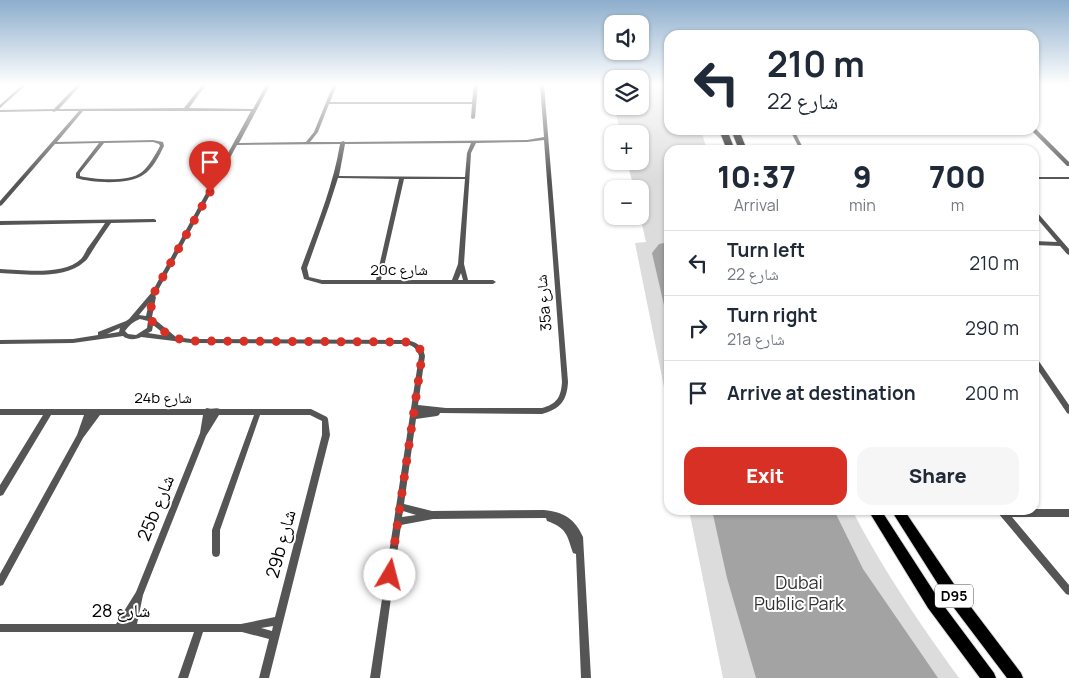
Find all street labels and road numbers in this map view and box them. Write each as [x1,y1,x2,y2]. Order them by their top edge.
street label: 20c شارع [370,259,428,280]
street label: 35a شارع [531,274,556,332]
street label: 24b شارع [134,387,192,408]
street label: 25b شارع [131,471,179,544]
street label: 29b شارع [259,507,301,581]
road number: D95 [935,584,973,608]
street label: شارع 28 [92,598,150,622]

